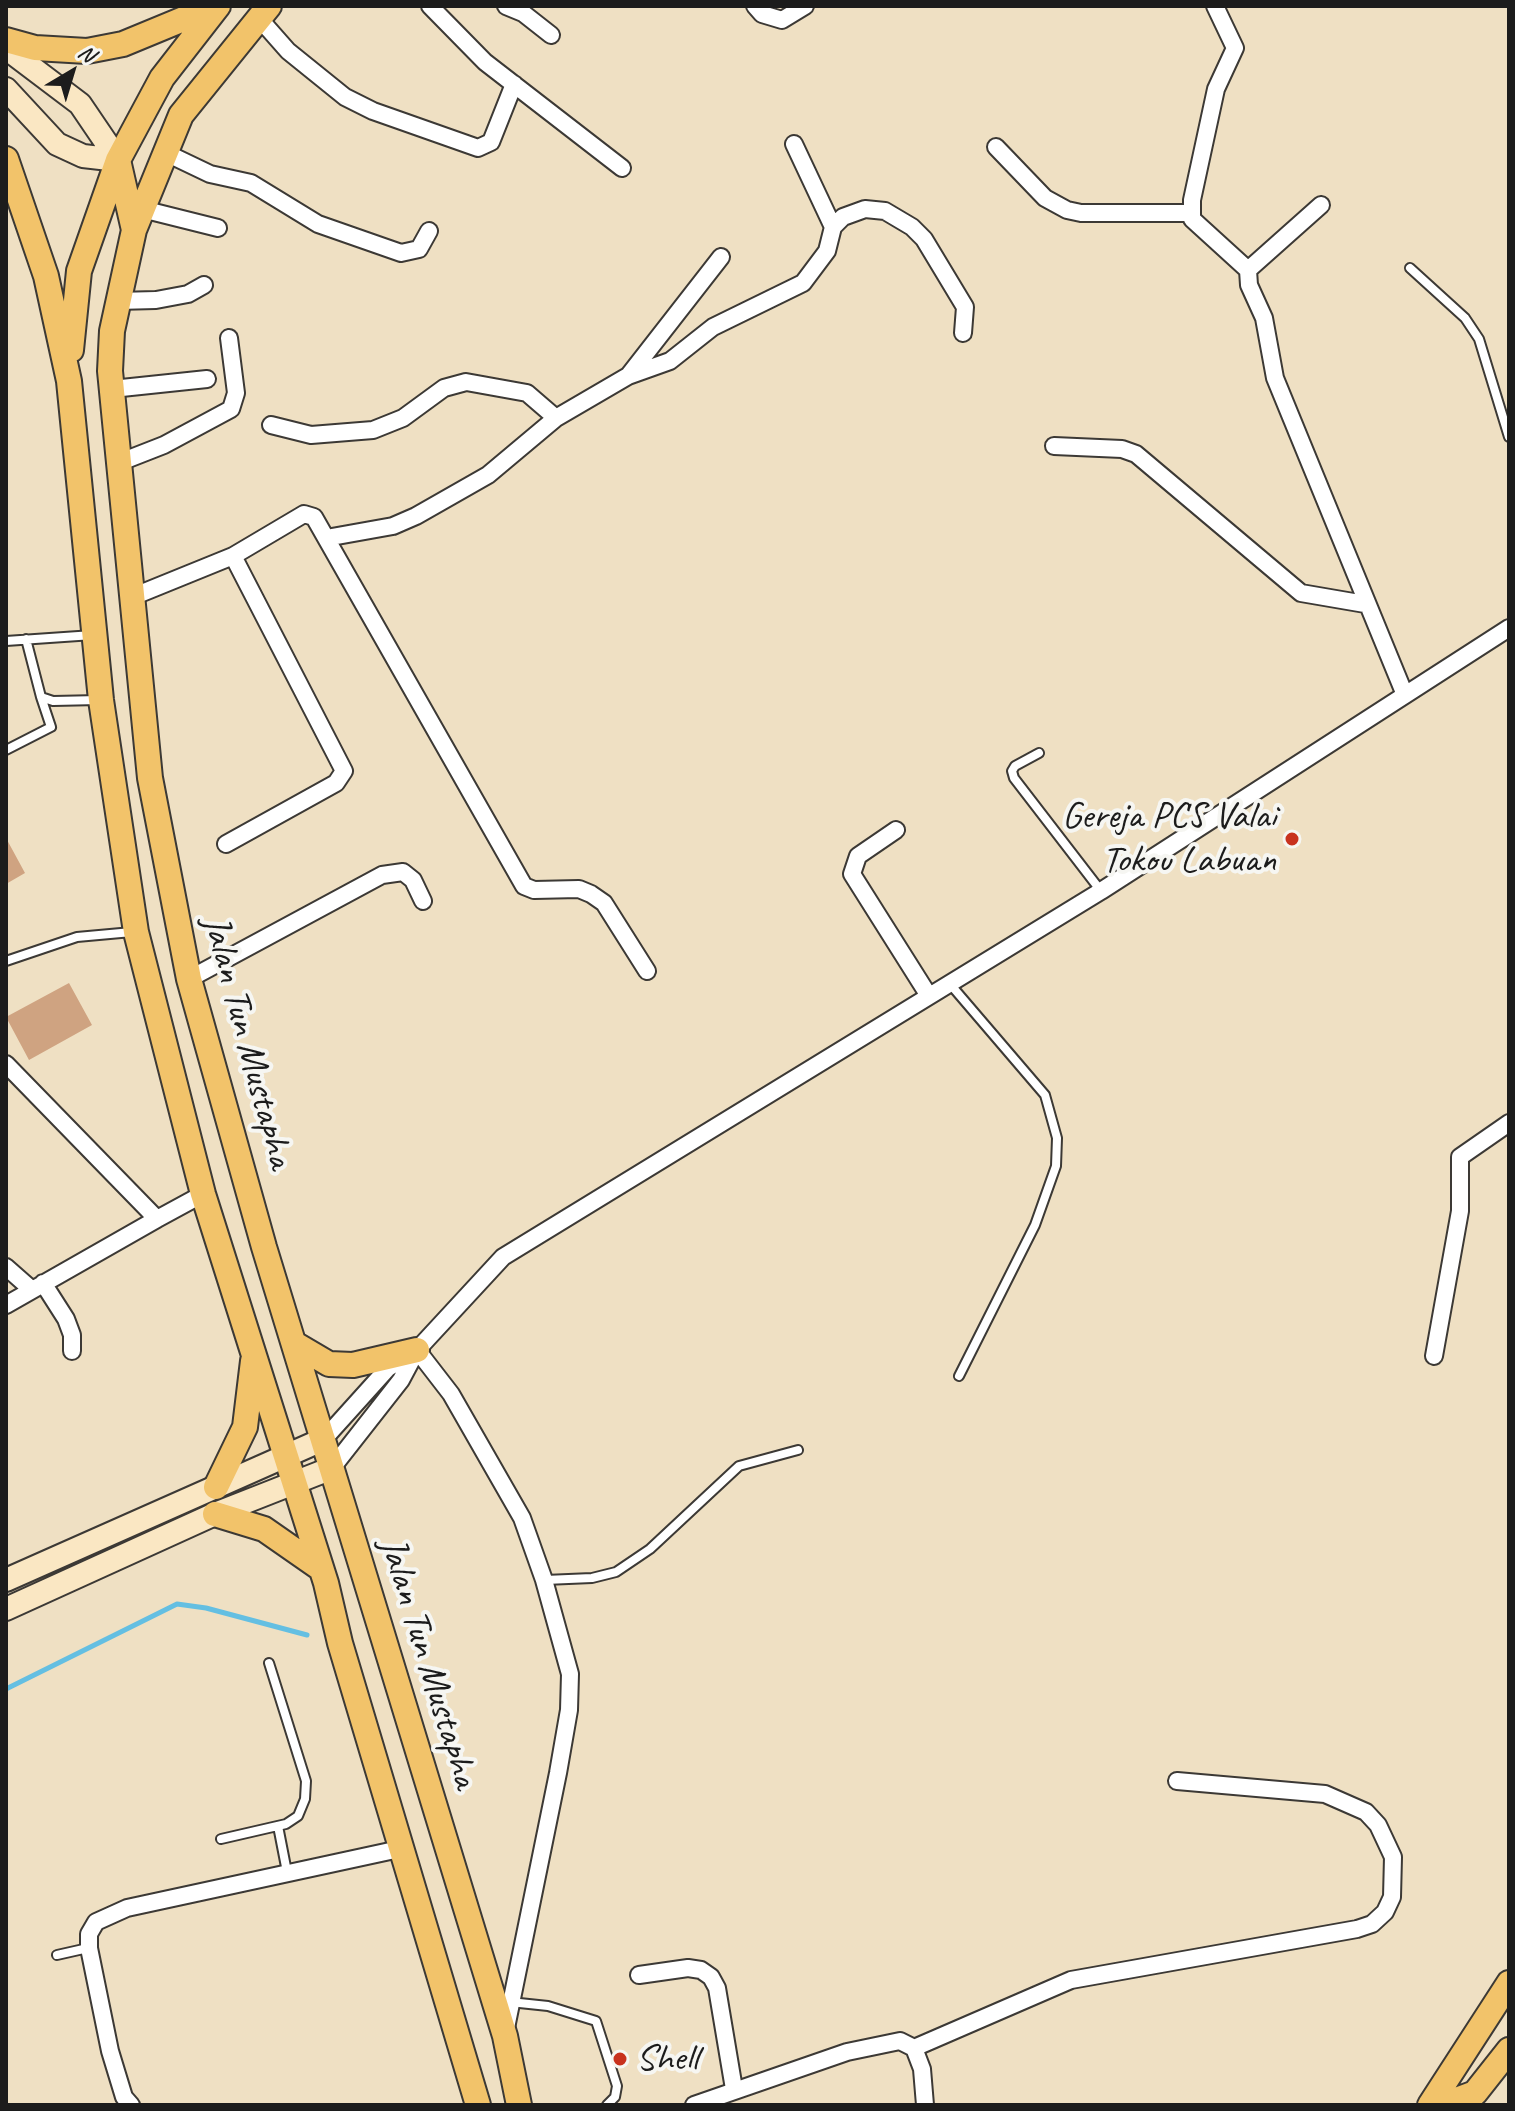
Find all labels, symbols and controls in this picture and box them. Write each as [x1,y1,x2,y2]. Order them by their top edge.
north arrow [32,32,112,112]
text: N [73,38,101,68]
place label: Gereja PCS Valai Tokou Labuan [1062,794,1276,884]
marker: Gereja PCS Valai Tokou Labuan [1283,830,1301,848]
street label: Jalan Tun Mustapha [191,911,303,1173]
street label: Jalan Tun Mustapha [368,1532,488,1794]
place label: Shell [636,2036,698,2082]
marker: Shell [611,2050,629,2068]

